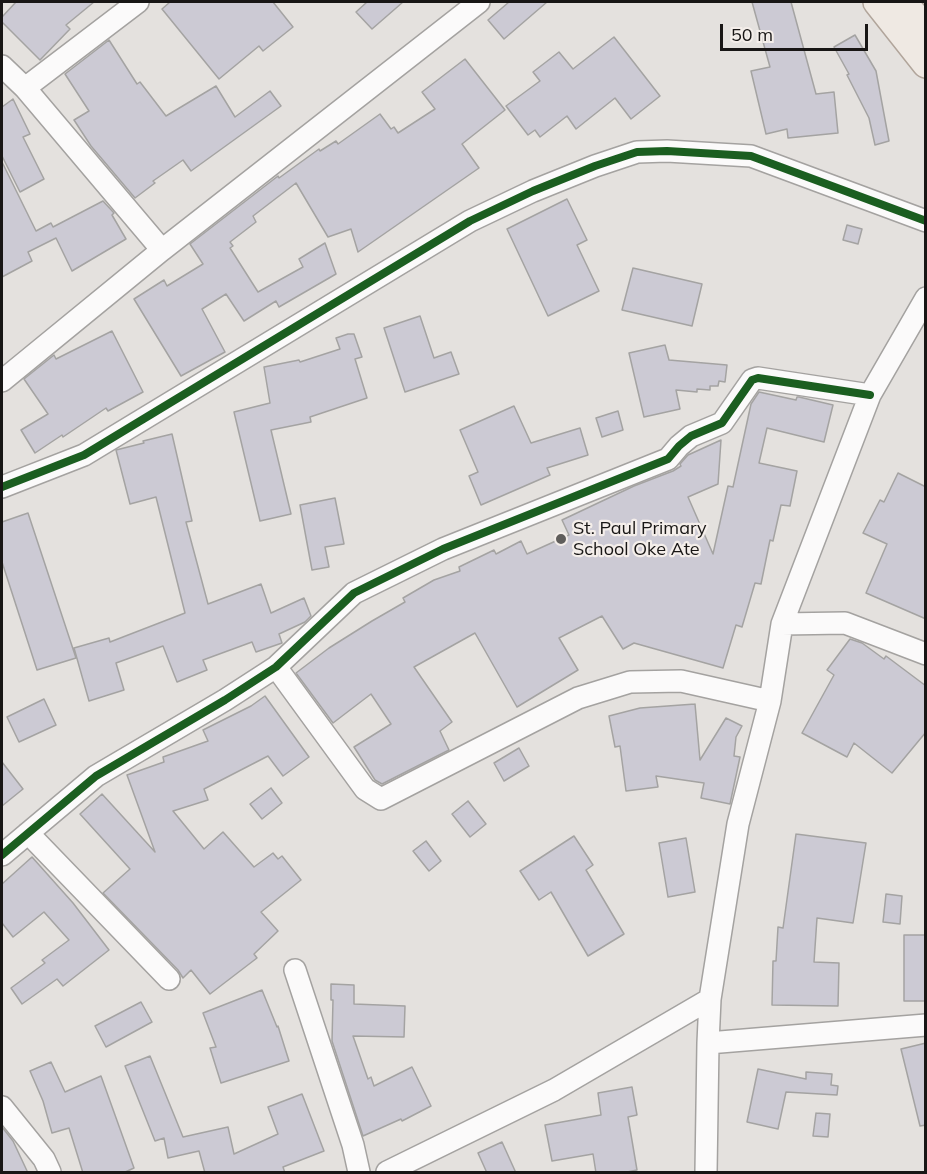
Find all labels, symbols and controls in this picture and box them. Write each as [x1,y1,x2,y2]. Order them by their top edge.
scale bar [723,12,872,50]
text: 50 m [731,23,773,46]
place label: St. Paul Primary School Oke Ate [573,518,707,560]
marker: St. Paul Primary School Oke Ate [554,532,568,546]

